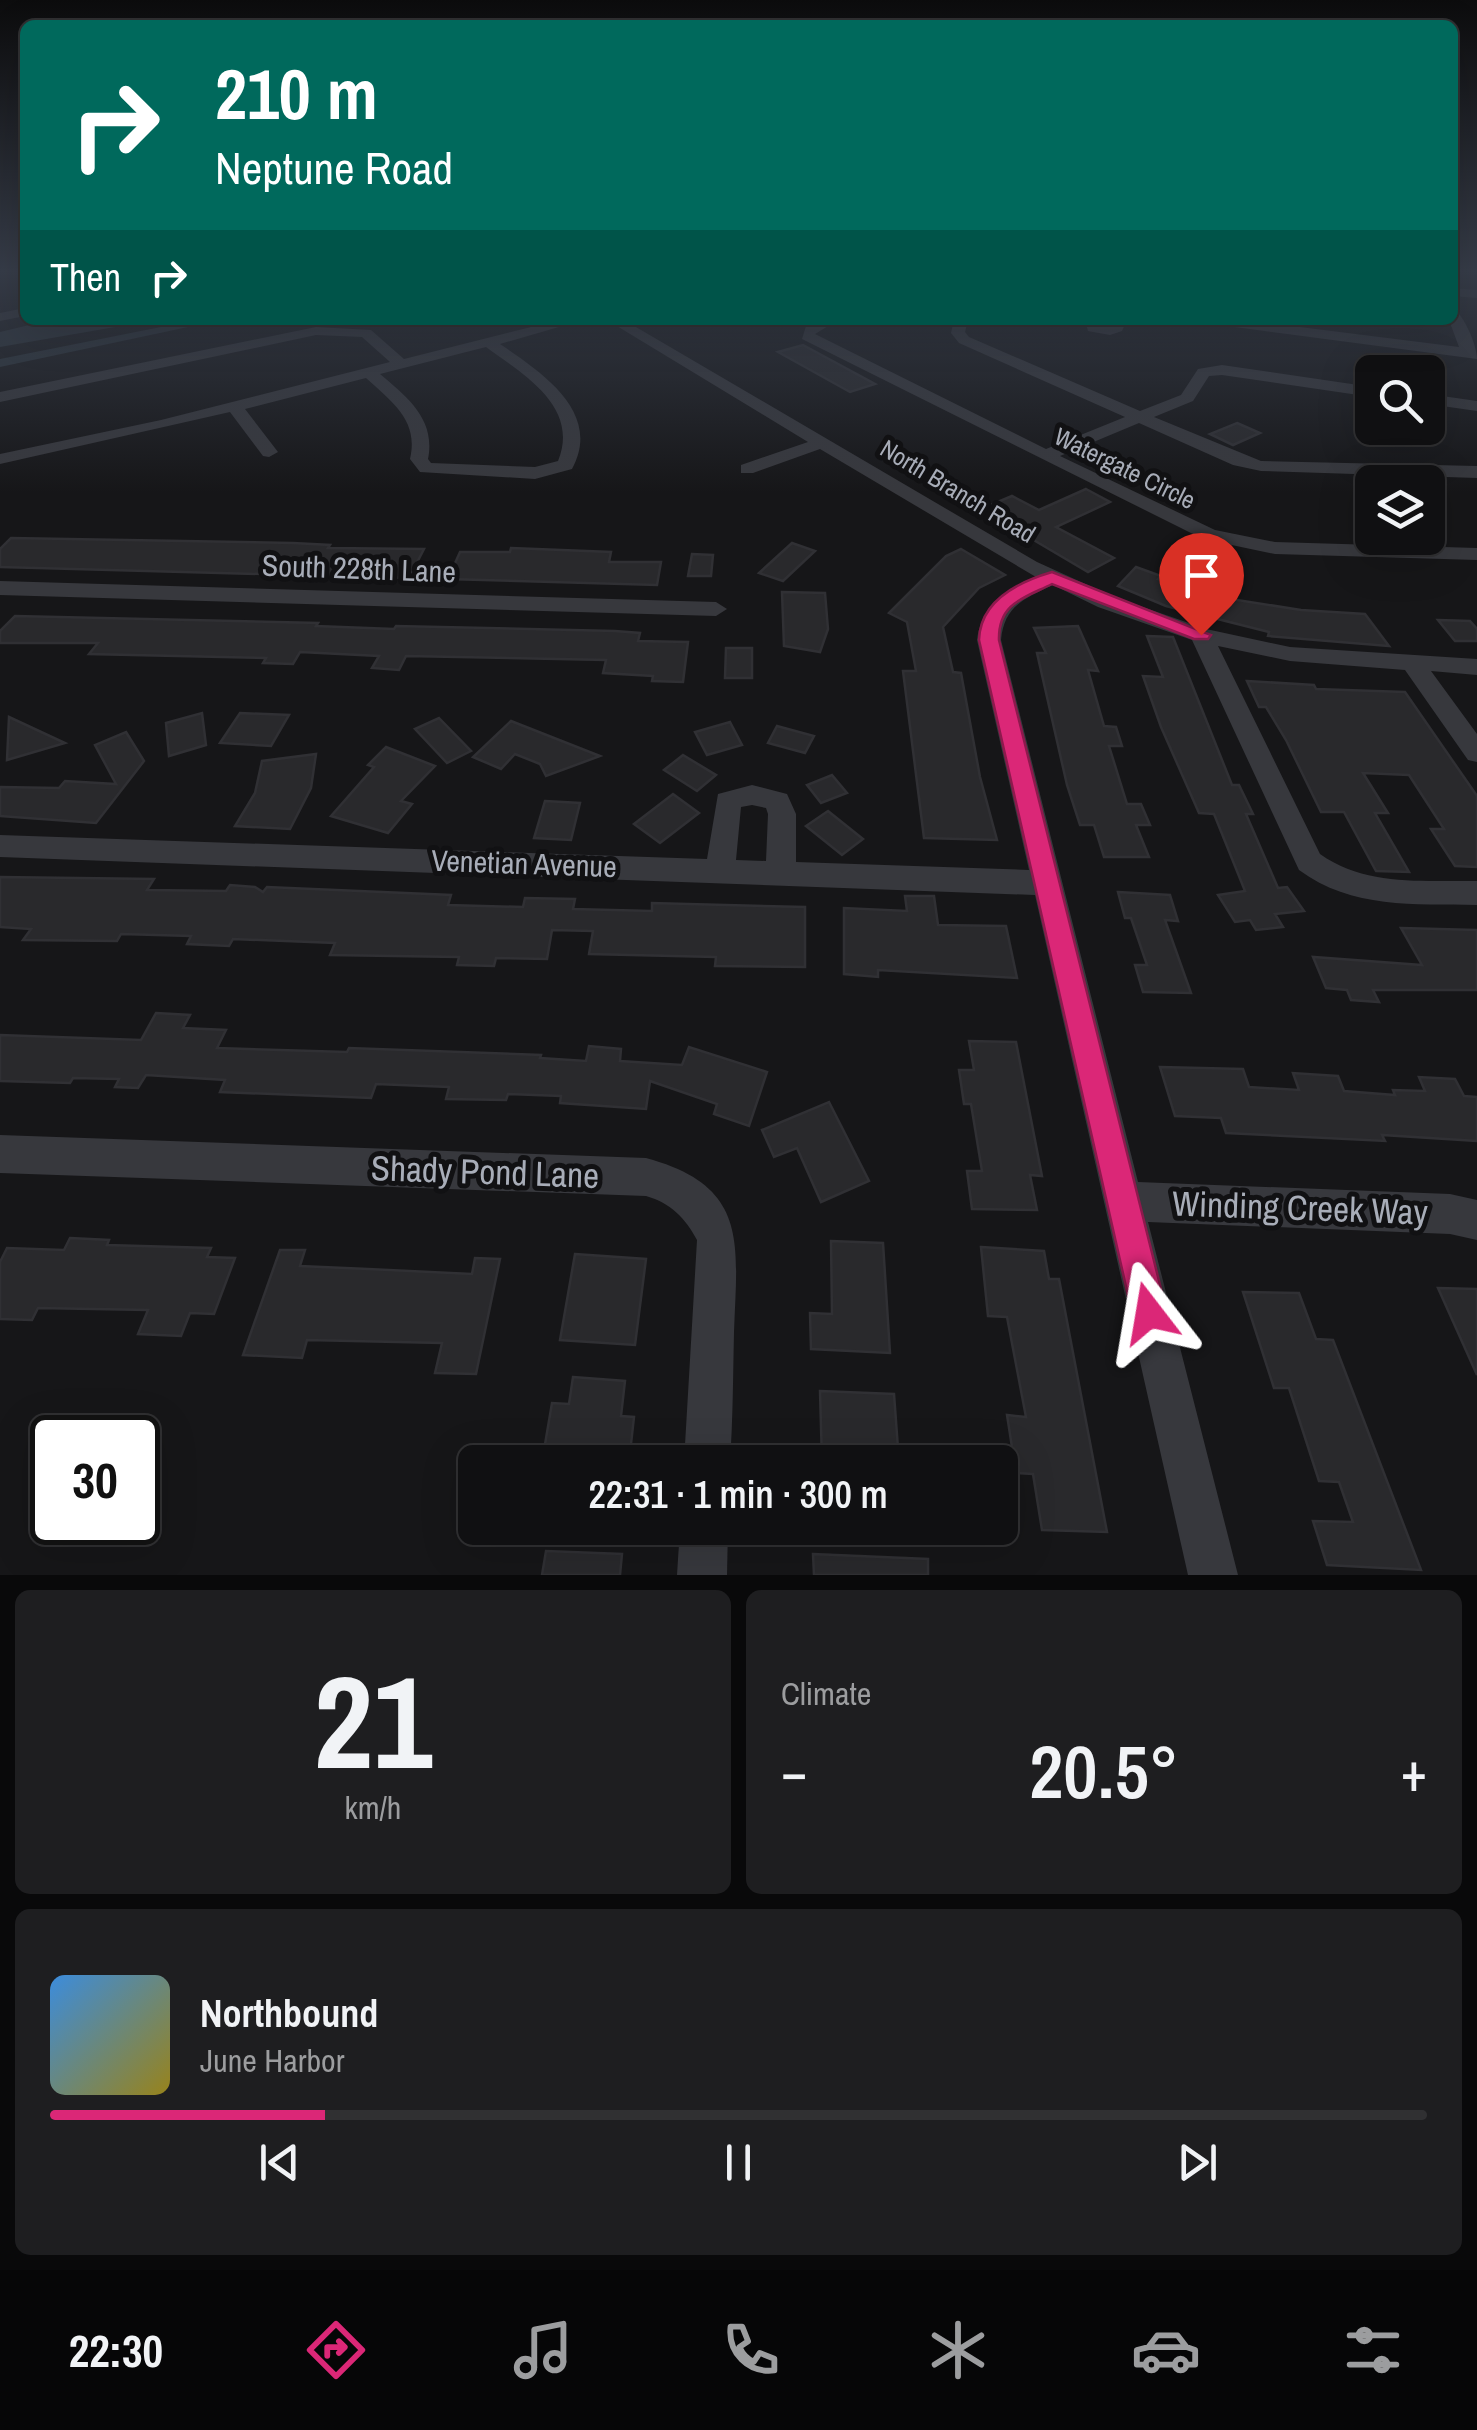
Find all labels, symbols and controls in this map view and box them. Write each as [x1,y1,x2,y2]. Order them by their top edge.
text: 210 m [215,47,378,141]
icon: right [50,60,180,190]
text: Neptune Road [215,137,453,198]
icon: right [141,250,196,305]
text: Then [50,252,121,303]
map controls [1355,355,1445,555]
button: search [1355,355,1445,445]
street label: Watergate Circle [1049,419,1201,517]
street label: North Branch Road [874,431,1042,551]
button: layers [1355,465,1445,555]
pin [1159,533,1244,636]
street label: South 228th Lane [261,545,457,591]
icon: arrive [1174,548,1229,603]
street label: Venetian Avenue [431,840,617,886]
street label: Shady Pond Lane [370,1144,600,1199]
street label: Winding Creek Way [1171,1180,1429,1235]
position arrow [1097,1261,1201,1365]
speed limit sign: 30 [30,1415,160,1545]
text: 22:31 · 1 min · 300 m [588,1469,888,1520]
text: 21 [314,1633,432,1809]
text: Climate [781,1672,871,1715]
text: 20.5° [1029,1720,1179,1821]
text: − [781,1734,807,1808]
text: + [1401,1734,1427,1808]
text: km/h [345,1786,401,1829]
text: Northbound [200,1988,378,2039]
text: June Harbor [200,2039,344,2082]
icon: previous [252,2135,307,2190]
icon: pause [711,2135,766,2190]
icon: next [1170,2135,1225,2190]
icon: directions [301,2315,371,2385]
icon: music [508,2315,578,2385]
icon: phone [716,2315,786,2385]
icon: climate [923,2315,993,2385]
icon: car [1131,2315,1201,2385]
icon: filters [1338,2315,1408,2385]
text: 22:30 [69,2320,163,2381]

